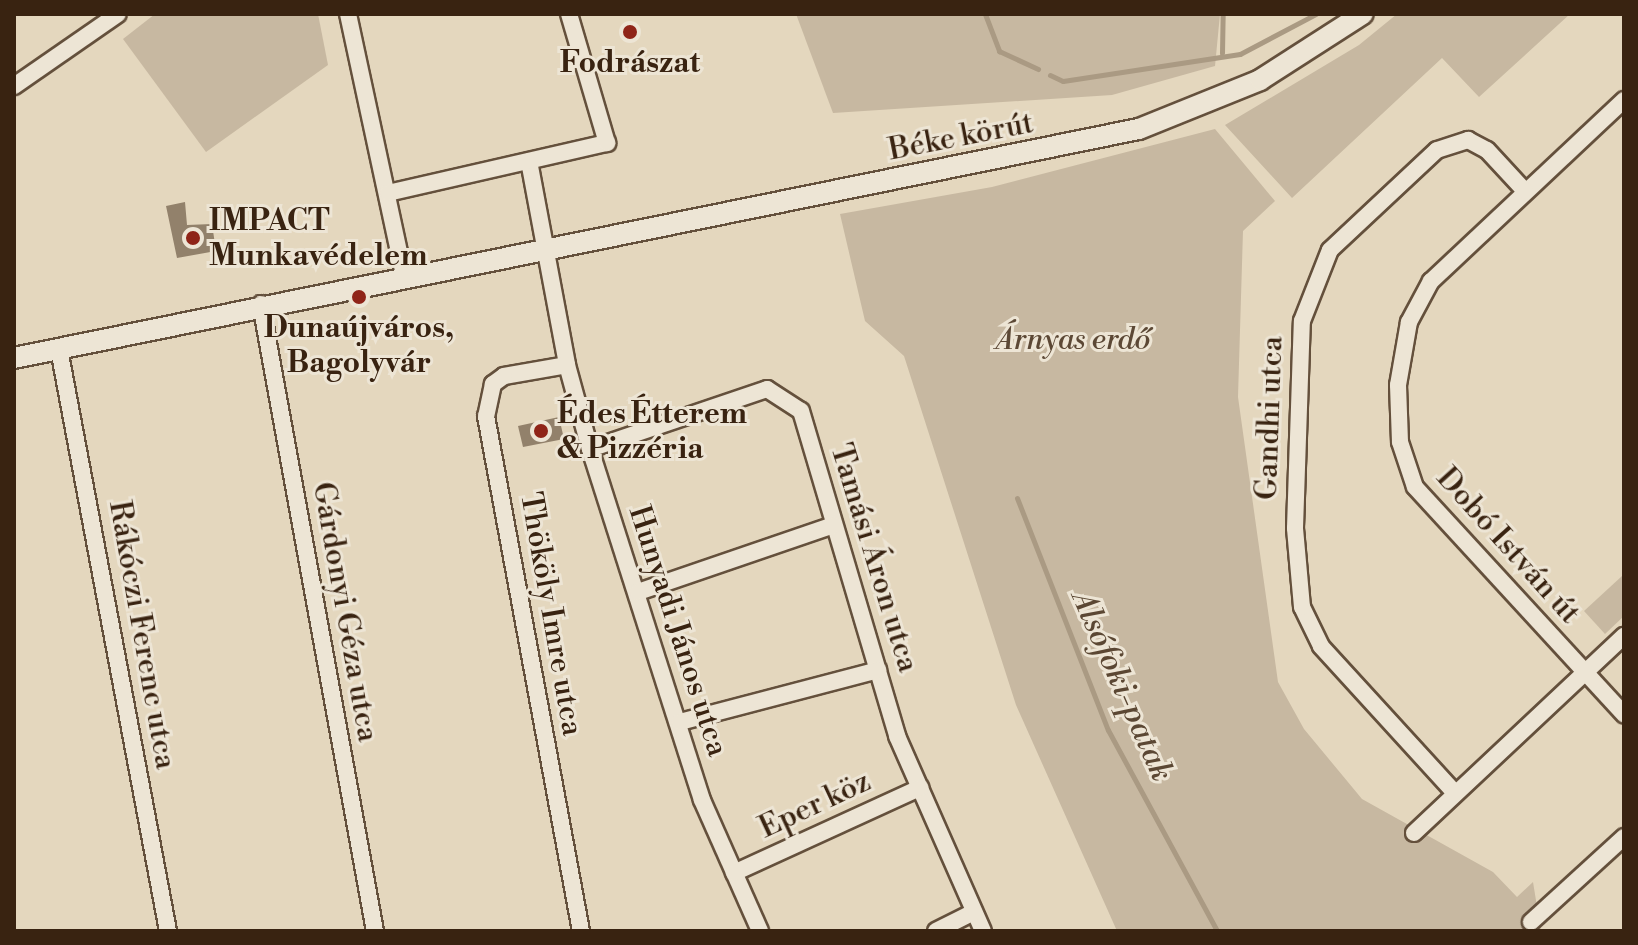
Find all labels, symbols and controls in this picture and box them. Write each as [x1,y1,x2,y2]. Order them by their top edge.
marker: Fodrászat [621,23,639,41]
place label: Fodrászat [560,45,700,81]
street label: Béke körút [886,105,1036,169]
place label: IMPACT Munkavédelem [209,203,427,274]
marker: IMPACT Munkavédelem [184,229,202,247]
marker: Dunaújváros, Bagolyvár [350,288,368,306]
place label: Dunaújváros, Bagolyvár [264,310,454,380]
park label: Árnyas erdő [996,322,1150,358]
street label: Gandhi utca [1249,335,1291,501]
place label: Édes Étterem & Pizzéria [557,396,747,466]
marker: Édes Étterem & Pizzéria [532,422,550,440]
street label: Tamási Áron utca [822,439,926,677]
street label: Dobó István út [1429,461,1587,631]
street label: Gárdonyi Géza utca [304,479,386,745]
street label: Thököly Imre utca [512,489,590,739]
street label: Rákóczi Ferenc utca [101,498,183,772]
street label: Hunyadi János utca [621,501,735,761]
water label: Alsófoki-patak [1063,585,1181,787]
street label: Eper köz [754,764,876,846]

